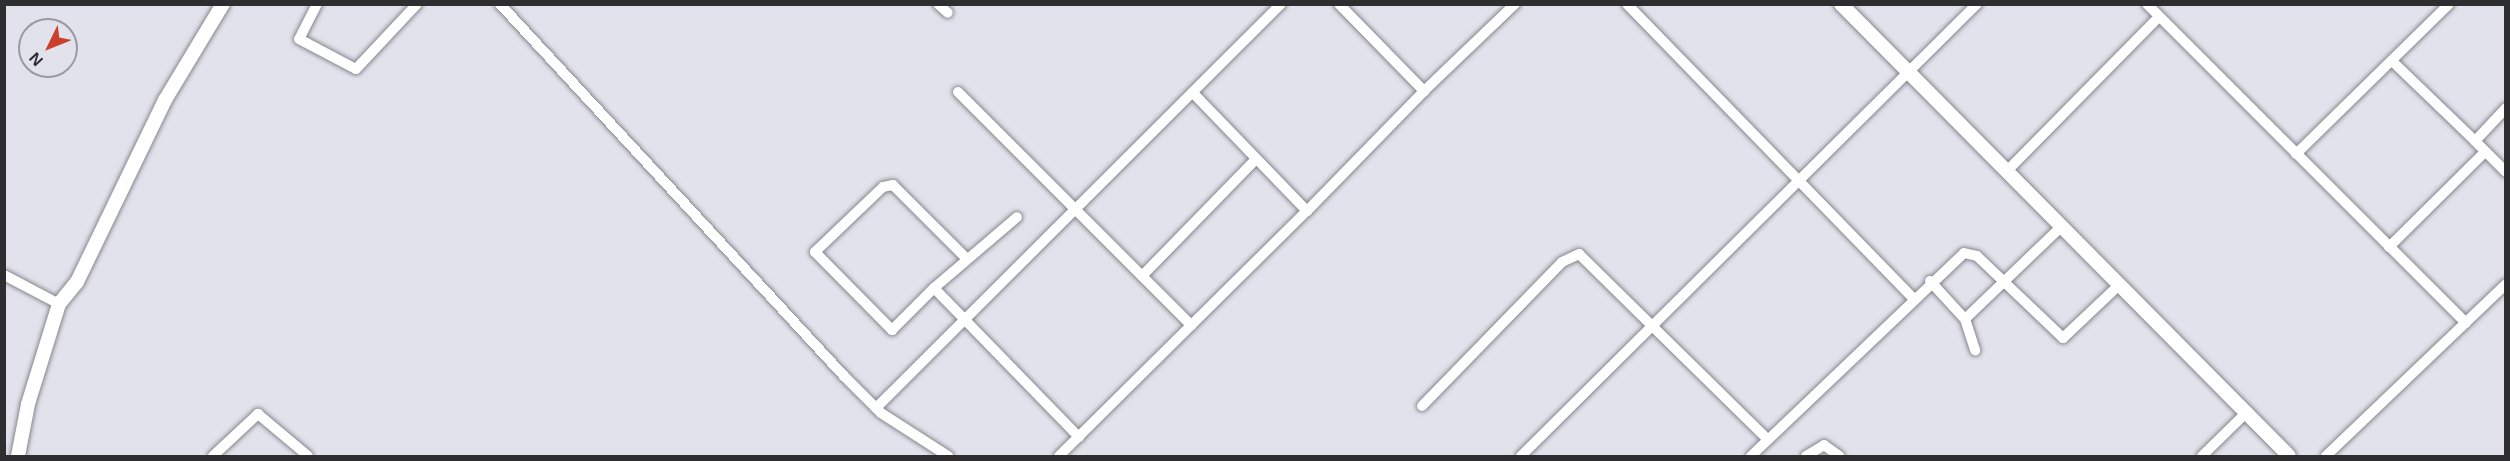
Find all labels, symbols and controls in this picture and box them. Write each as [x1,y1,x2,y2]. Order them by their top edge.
north arrow [18,18,78,78]
text: N [26,49,46,69]

